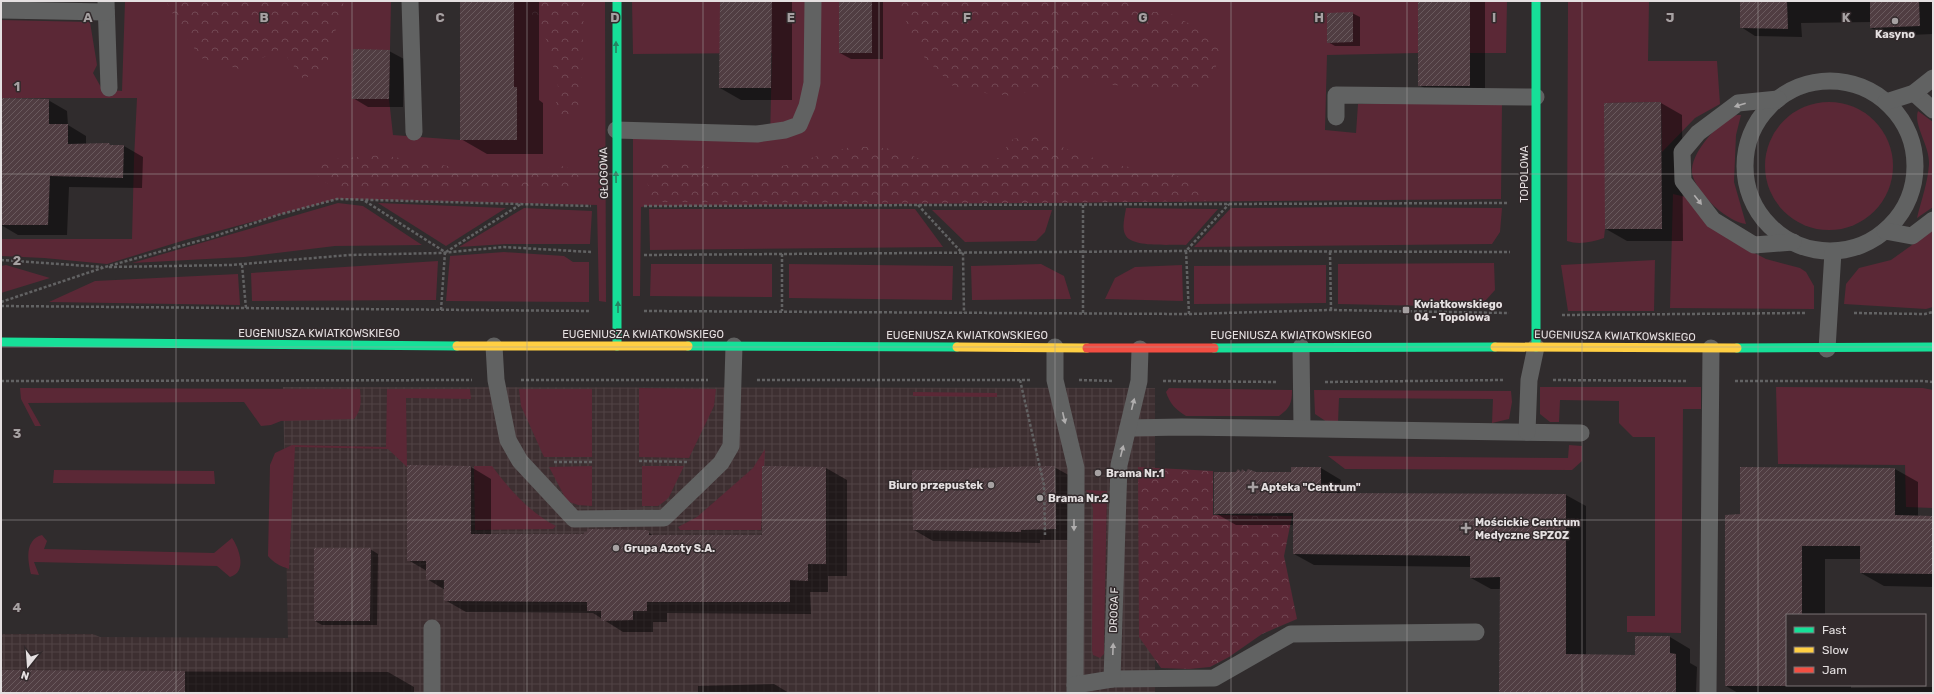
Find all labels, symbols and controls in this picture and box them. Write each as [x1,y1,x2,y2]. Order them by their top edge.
text: A [83,10,93,25]
text: B [259,10,269,25]
text: C [435,10,445,25]
text: D [610,10,620,25]
text: E [787,10,795,25]
text: F [963,10,971,25]
text: G [1138,10,1148,25]
text: H [1314,10,1324,25]
text: I [1492,10,1496,25]
text: J [1666,10,1674,25]
text: K [1842,10,1851,25]
marker: Kasyno [1890,16,1900,26]
place label: Kasyno [1875,28,1915,41]
one-way arrow [613,40,619,53]
text: 1 [14,79,20,94]
one-way arrow [1734,102,1746,108]
street label: TOPOLOWA [1518,145,1531,203]
street label: GŁOGOWA [597,146,611,199]
one-way arrow [613,170,619,183]
one-way arrow [1694,195,1702,206]
text: 2 [13,253,21,268]
place label: Kwiatkowskiego 04 - Topolowa [1414,298,1503,324]
one-way arrow [615,300,621,313]
marker: Kwiatkowskiego 04 - Topolowa [1401,305,1411,315]
street label: EUGENIUSZA KWIATKOWSKIEGO [238,327,400,340]
street label: EUGENIUSZA KWIATKOWSKIEGO [562,328,724,341]
street label: EUGENIUSZA KWIATKOWSKIEGO [1534,328,1696,344]
street label: EUGENIUSZA KWIATKOWSKIEGO [886,329,1048,342]
street label: EUGENIUSZA KWIATKOWSKIEGO [1210,329,1372,342]
one-way arrow [1131,398,1137,411]
one-way arrow [1061,412,1067,424]
text: 3 [13,426,22,441]
one-way arrow [1119,445,1125,457]
place label: Brama Nr.1 [1106,467,1164,480]
marker: Brama Nr.1 [1093,468,1103,478]
place label: Biuro przepustek [888,479,984,492]
marker: Biuro przepustek [986,480,996,490]
place label: Apteka "Centrum" [1261,481,1361,494]
marker: Apteka "Centrum" [1248,482,1258,492]
place label: Brama Nr.2 [1048,492,1109,505]
marker: Brama Nr.2 [1035,493,1045,503]
place label: Mościckie Centrum Medyczne SPZOZ [1475,516,1580,542]
one-way arrow [1071,519,1077,532]
marker: Mościckie Centrum Medyczne SPZOZ [1460,522,1472,534]
place label: Grupa Azoty S.A. [624,542,715,555]
marker: Grupa Azoty S.A. [611,543,621,553]
street label: DROGA F [1107,587,1121,633]
text: 4 [13,600,22,615]
legend [1786,614,1926,686]
text: Fast [1822,623,1846,637]
one-way arrow [1109,643,1116,655]
text: Slow [1822,643,1849,657]
north arrow [8,646,48,686]
text: Jam [1822,663,1847,677]
text: N [19,668,31,682]

